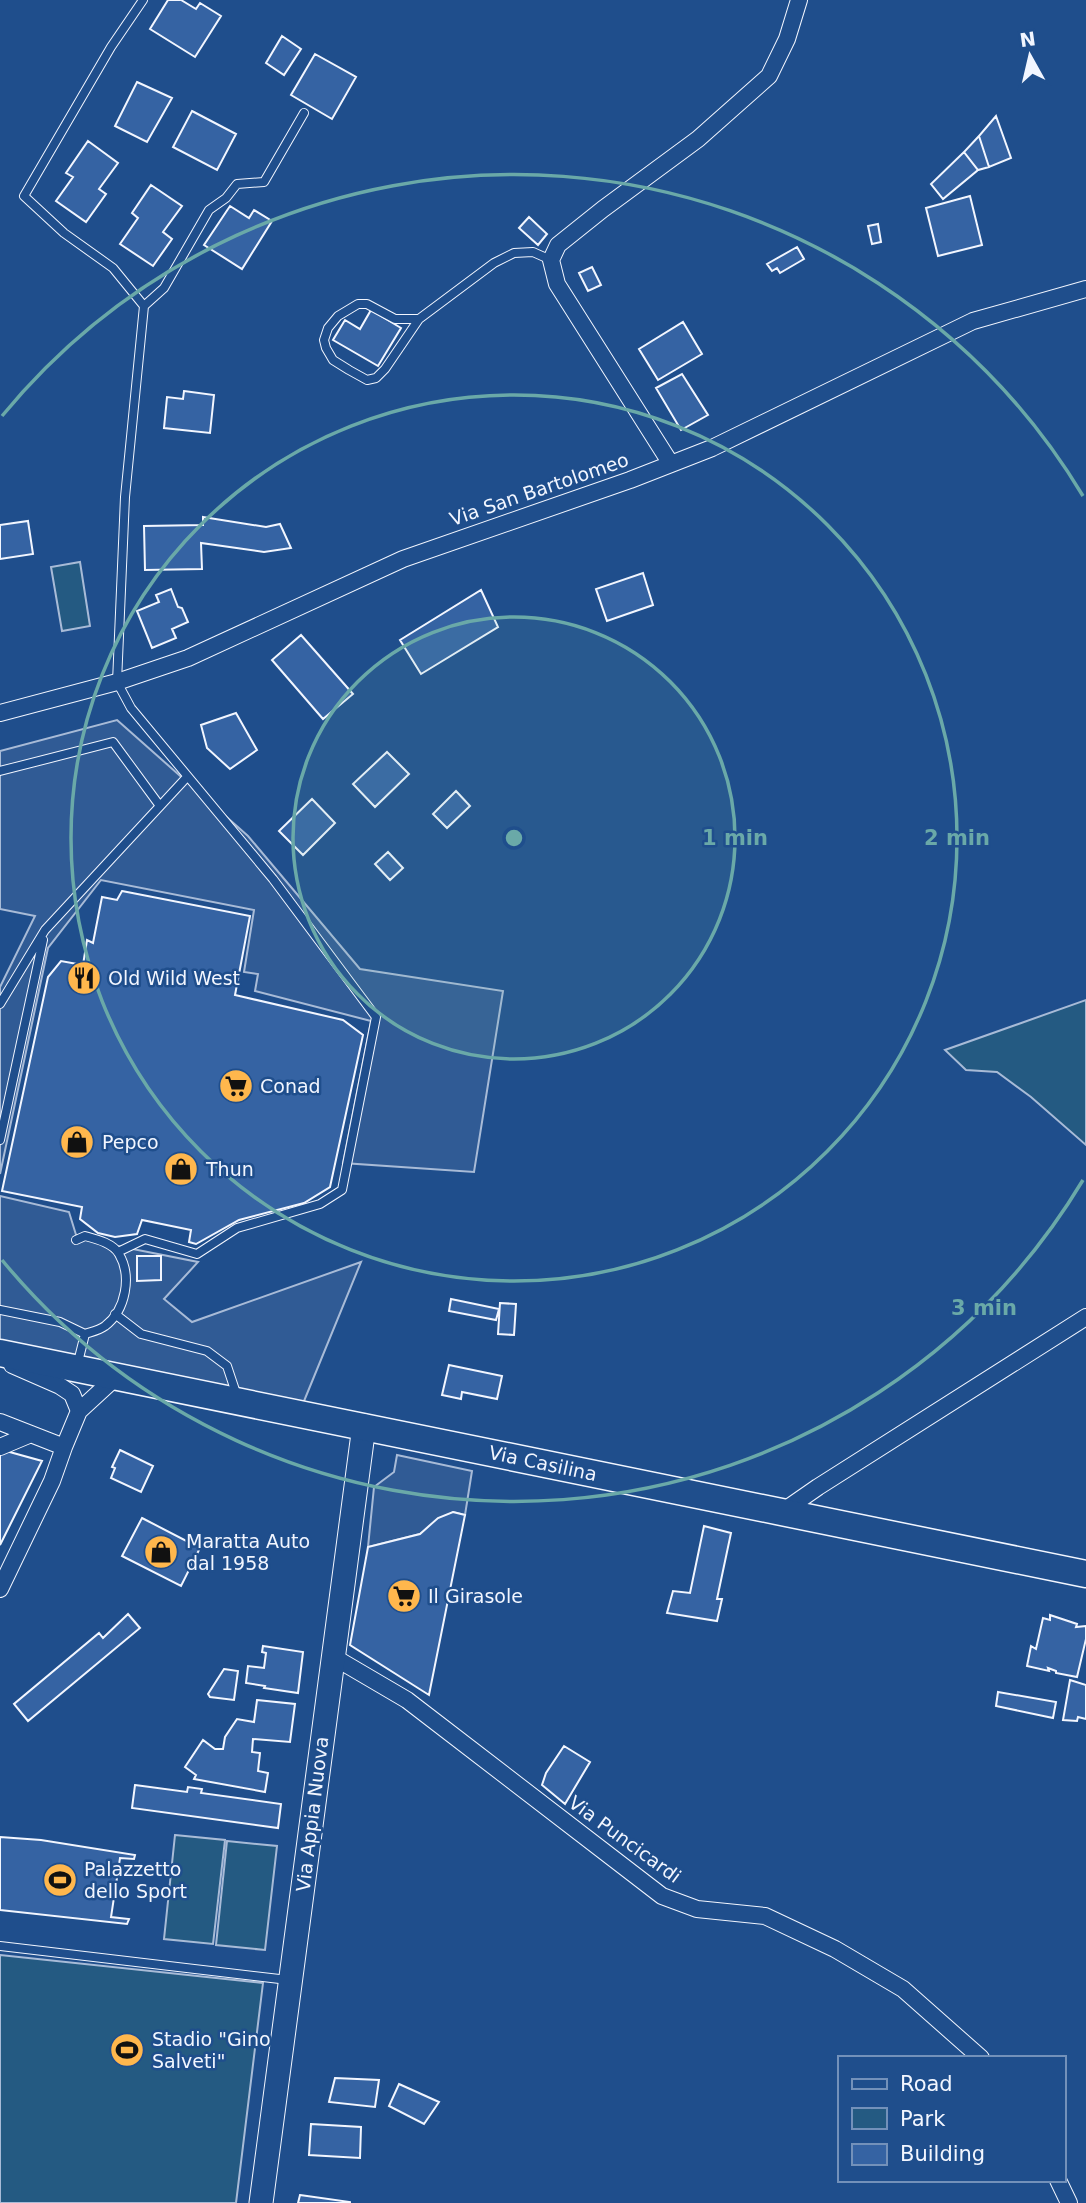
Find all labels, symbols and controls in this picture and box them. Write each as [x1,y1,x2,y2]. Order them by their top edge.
north arrow [995,21,1065,91]
text: N [1018,27,1037,51]
street label: Via San Bartolomeo [447,448,631,530]
centre of rings [502,826,526,850]
text: 1 min [702,826,768,850]
text: 2 min [924,826,990,850]
restaurant icon: Old Wild West [65,959,103,997]
place label: Old Wild West [108,967,240,989]
supermarket icon: Conad [217,1067,255,1105]
place label: Conad [260,1075,321,1097]
shop icon: Pepco [58,1123,96,1161]
place label: Pepco [102,1131,159,1153]
shop icon: Thun [162,1150,200,1188]
place label: Thun [205,1158,254,1180]
text: 3 min [951,1296,1017,1320]
street label: Via Casilina [487,1441,599,1485]
place label: Maratta Auto dal 1958 [186,1530,310,1574]
shop icon: Maratta Auto dal 1958 [142,1533,180,1571]
supermarket icon: Il Girasole [385,1577,423,1615]
place label: Il Girasole [428,1585,523,1607]
street label: Via Appia Nuova [292,1735,332,1893]
street label: Via Puncicardi [565,1791,685,1887]
place label: Palazzetto dello Sport [84,1858,187,1902]
sports icon: Palazzetto dello Sport [41,1861,79,1899]
place label: Stadio "Gino Salveti" [152,2028,271,2072]
sports icon: Stadio "Gino Salveti" [108,2031,146,2069]
legend [838,2056,1065,2182]
text: Road [900,2072,953,2096]
text: Park [900,2107,946,2131]
text: Building [900,2142,985,2166]

